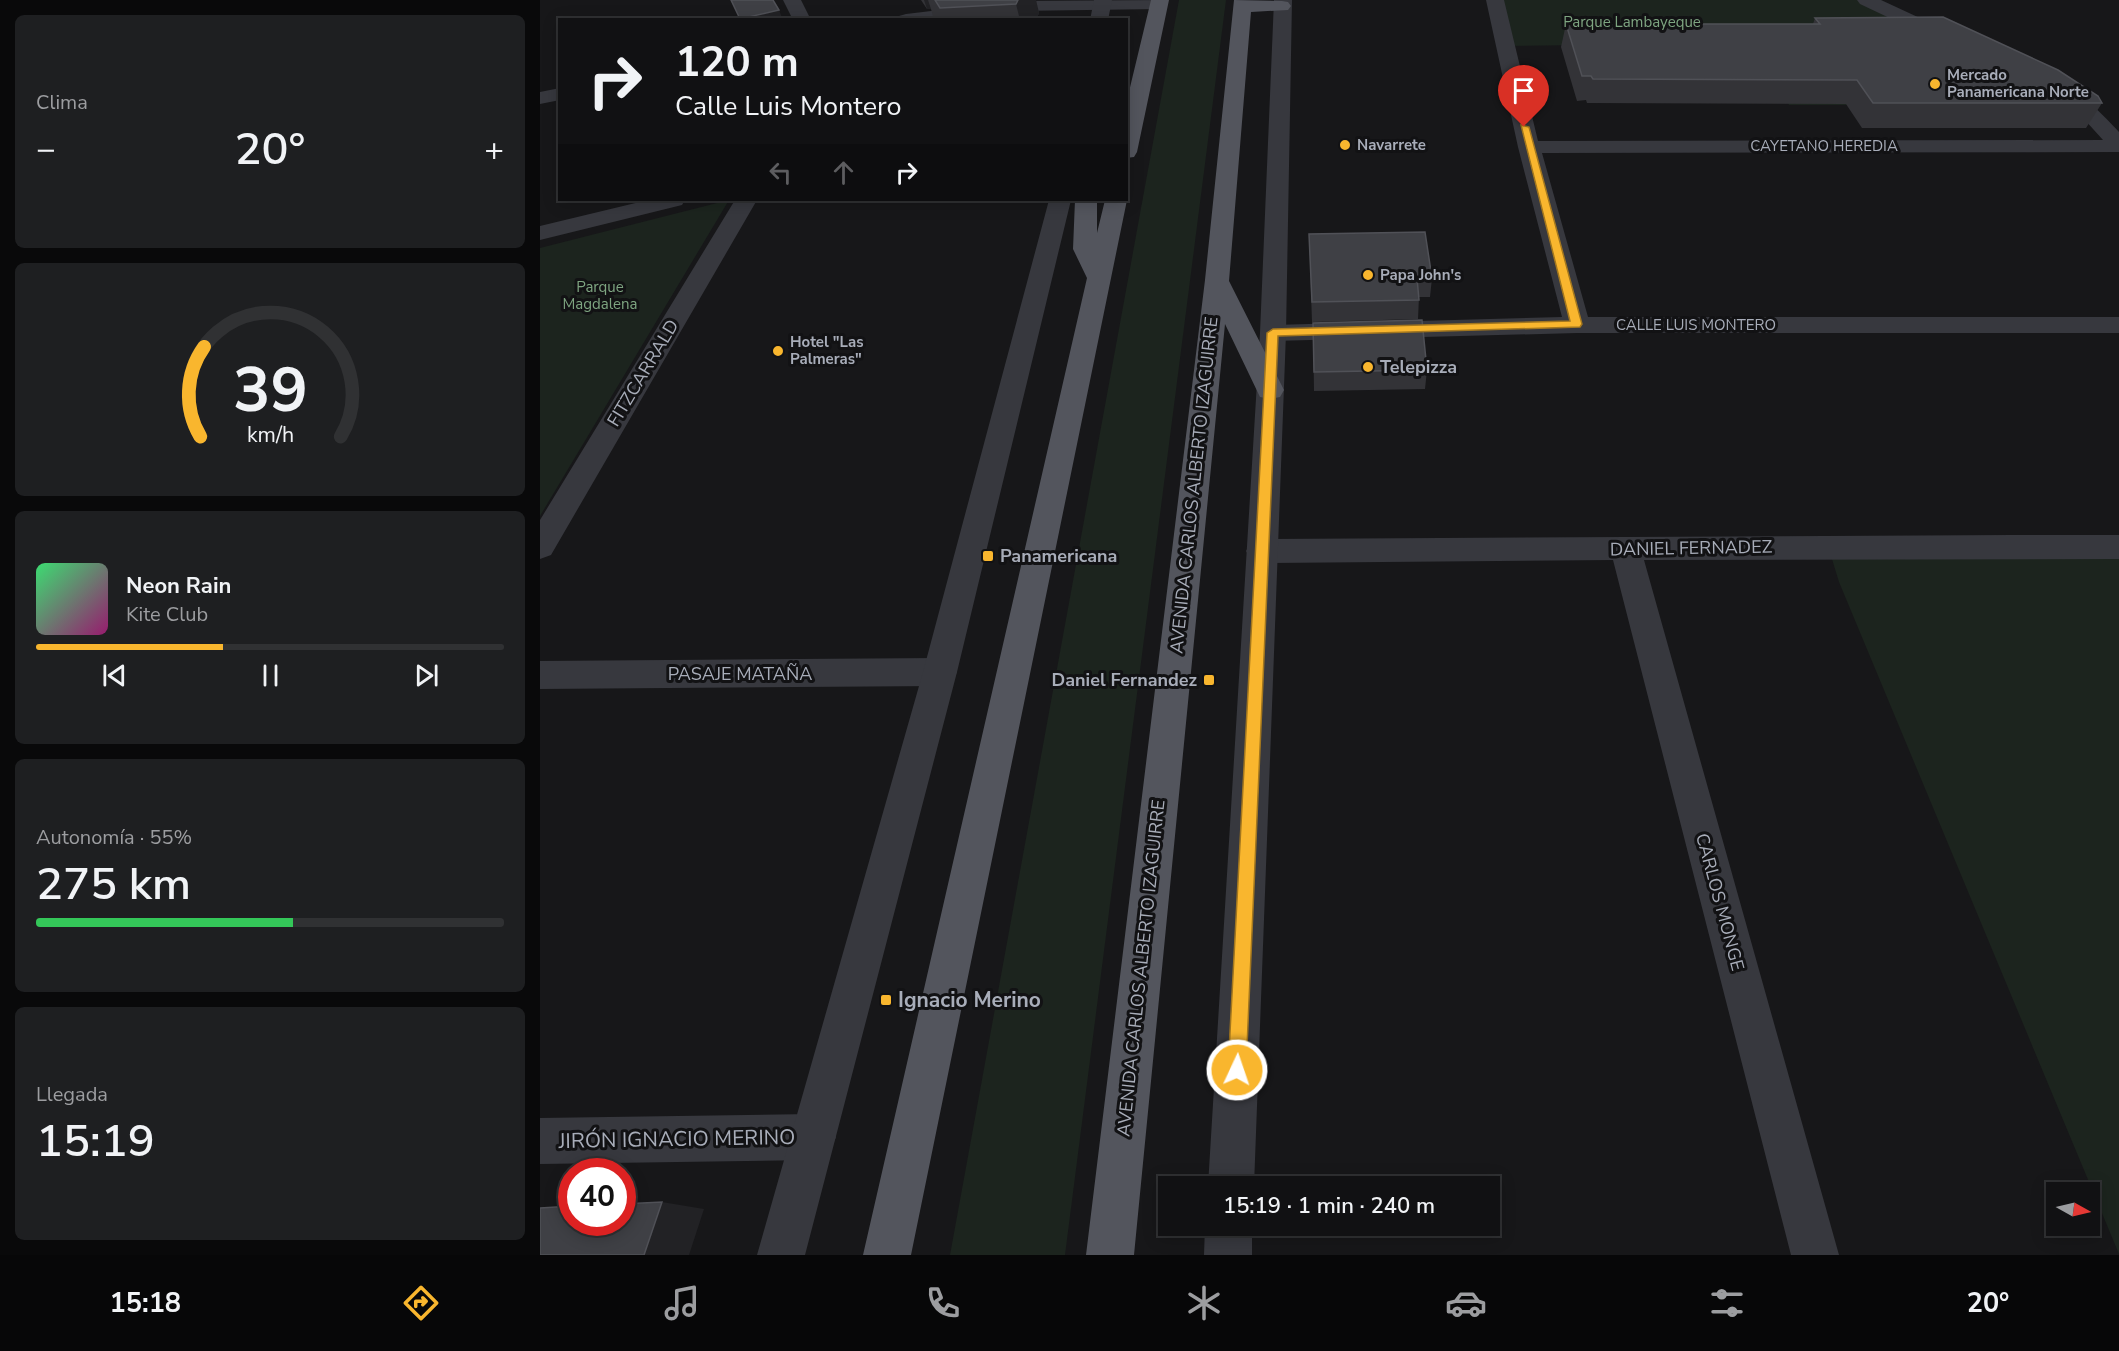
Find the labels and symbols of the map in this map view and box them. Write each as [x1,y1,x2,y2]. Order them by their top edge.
park label: Parque Lambayeque [1563,12,1701,32]
pin [1498,65,1549,127]
place label: Mercado Panamericana Norte [1947,65,2089,102]
marker: Mercado Panamericana Norte [1928,77,1942,91]
place label: Navarrete [1357,135,1426,155]
street label: CAYETANO HEREDIA [1750,136,1898,156]
marker: Navarrete [1338,138,1352,152]
place label: Papa John's [1380,265,1461,285]
marker: Papa John's [1361,268,1375,282]
park label: Parque Magdalena [562,277,638,314]
street label: FITZCARRALD [602,315,684,431]
street label: AVENIDA CARLOS ALBERTO IZAGUIRRE [1164,315,1224,655]
street label: CALLE LUIS MONTERO [1616,315,1776,335]
place label: Hotel "Las Palmeras" [790,332,863,369]
marker: Hotel "Las Palmeras" [771,344,785,358]
place label: Telepizza [1380,355,1457,379]
marker: Telepizza [1361,360,1375,374]
street label: DANIEL FERNADEZ [1610,535,1773,561]
place label: Panamericana [1000,544,1117,568]
marker: Panamericana [981,549,995,563]
street label: PASAJE MATAÑA [668,662,812,686]
place label: Daniel Fernandez [1051,668,1197,692]
marker: Daniel Fernandez [1202,673,1216,687]
street label: AVENIDA CARLOS ALBERTO IZAGUIRRE [1111,798,1171,1138]
street label: CARLOS MONGE [1690,830,1750,974]
place label: Ignacio Merino [898,986,1041,1014]
marker: Ignacio Merino [879,993,893,1007]
position arrow [1205,1038,1269,1102]
street label: JIRÓN IGNACIO MERINO [557,1123,796,1155]
speed limit sign: 40 [558,1158,636,1236]
north arrow [2046,1182,2100,1236]

